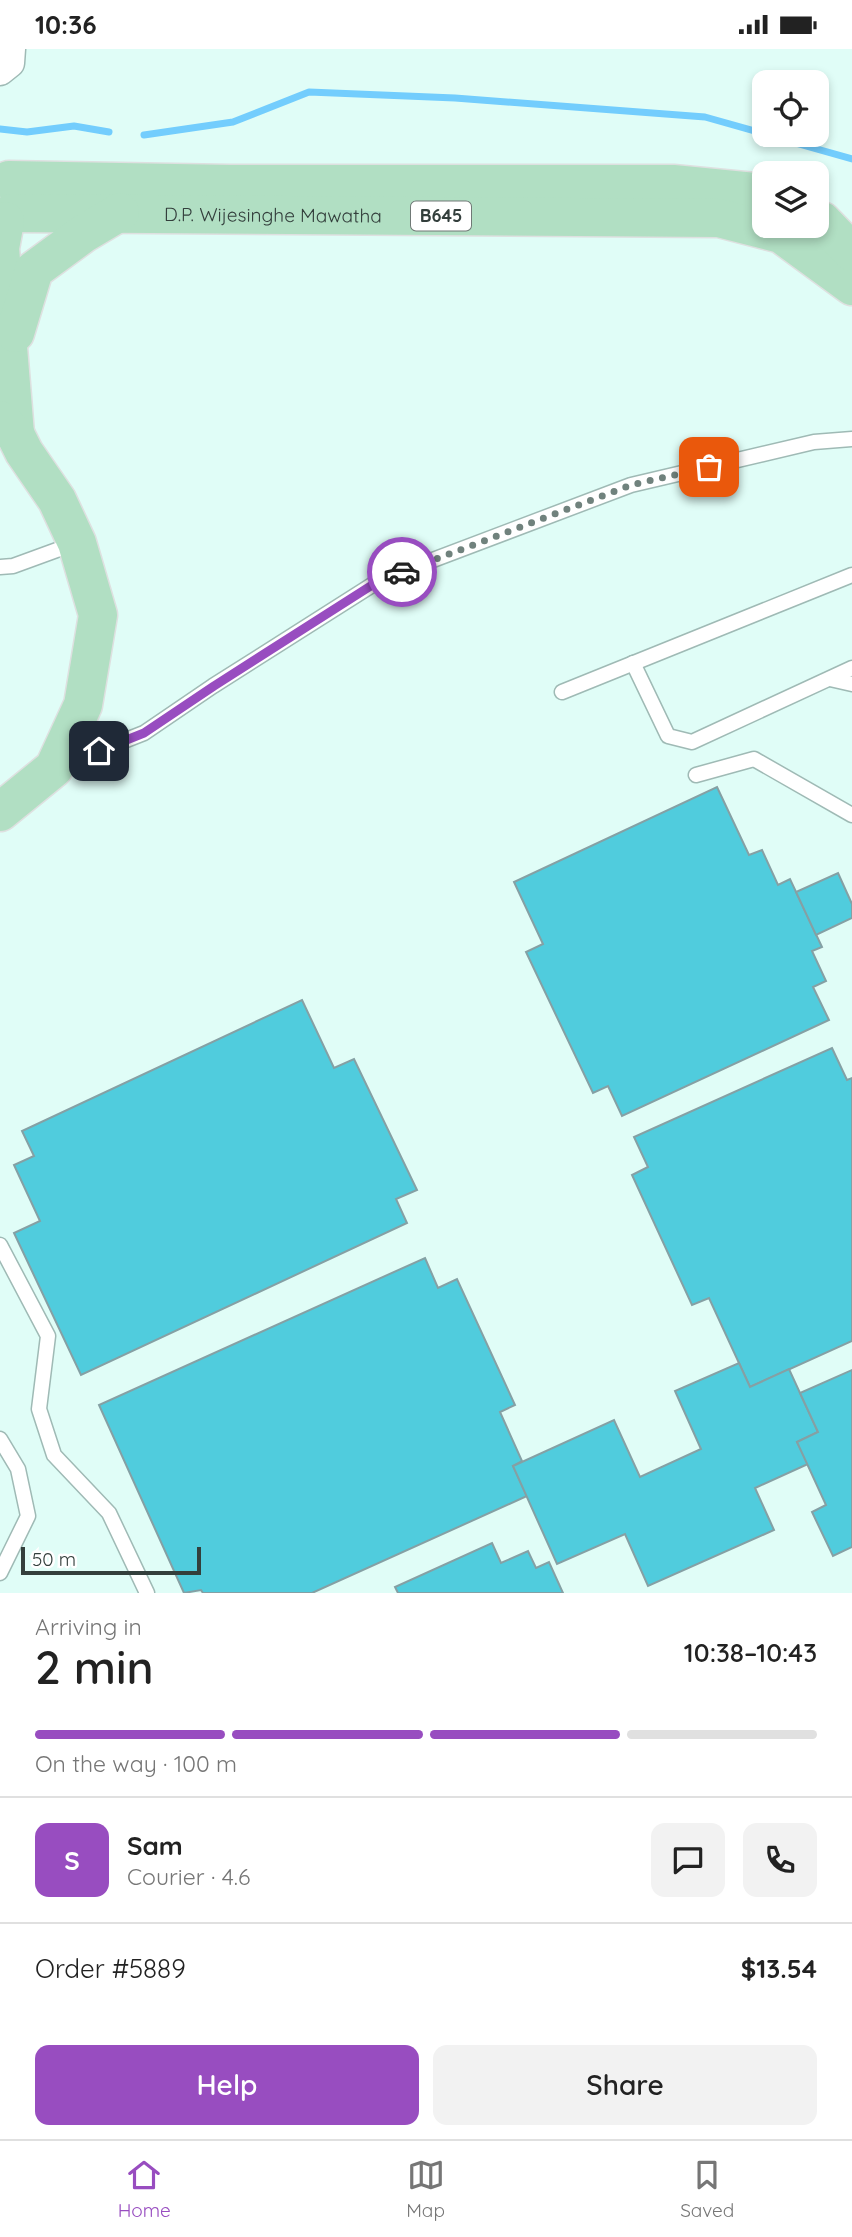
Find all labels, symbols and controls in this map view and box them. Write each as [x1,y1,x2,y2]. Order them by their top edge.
text: 10:36 [35,8,97,41]
map controls [752,70,829,238]
button: locate [752,70,829,147]
button: layers [752,161,829,238]
road number: B645 [411,201,471,231]
street label: D.P. Wijesinghe Mawatha [164,202,382,228]
pin [679,437,739,497]
icon: bag [690,448,728,486]
courier [367,537,437,607]
icon: car [383,553,421,591]
pin [69,721,129,781]
icon: home [80,732,118,770]
scale bar [21,1544,201,1576]
text: 50 m [32,1547,76,1571]
text: Arriving in [35,1612,142,1641]
text: 10:38–10:43 [684,1636,817,1669]
text: 2 min [35,1638,154,1696]
text: On the way · 100 m [35,1749,237,1778]
button: chat [651,1823,725,1897]
button: phone [743,1823,817,1897]
text: Sam [127,1829,183,1862]
text: S [64,1844,80,1877]
text: Courier · 4.6 [127,1862,250,1891]
text: Order #5889 [35,1952,186,1985]
text: $13.54 [741,1952,817,1985]
button: Help [35,2045,419,2125]
button: Share [433,2045,817,2125]
tab: Home [118,2156,171,2222]
tab: Map [406,2156,445,2222]
tab: Saved [680,2156,734,2222]

